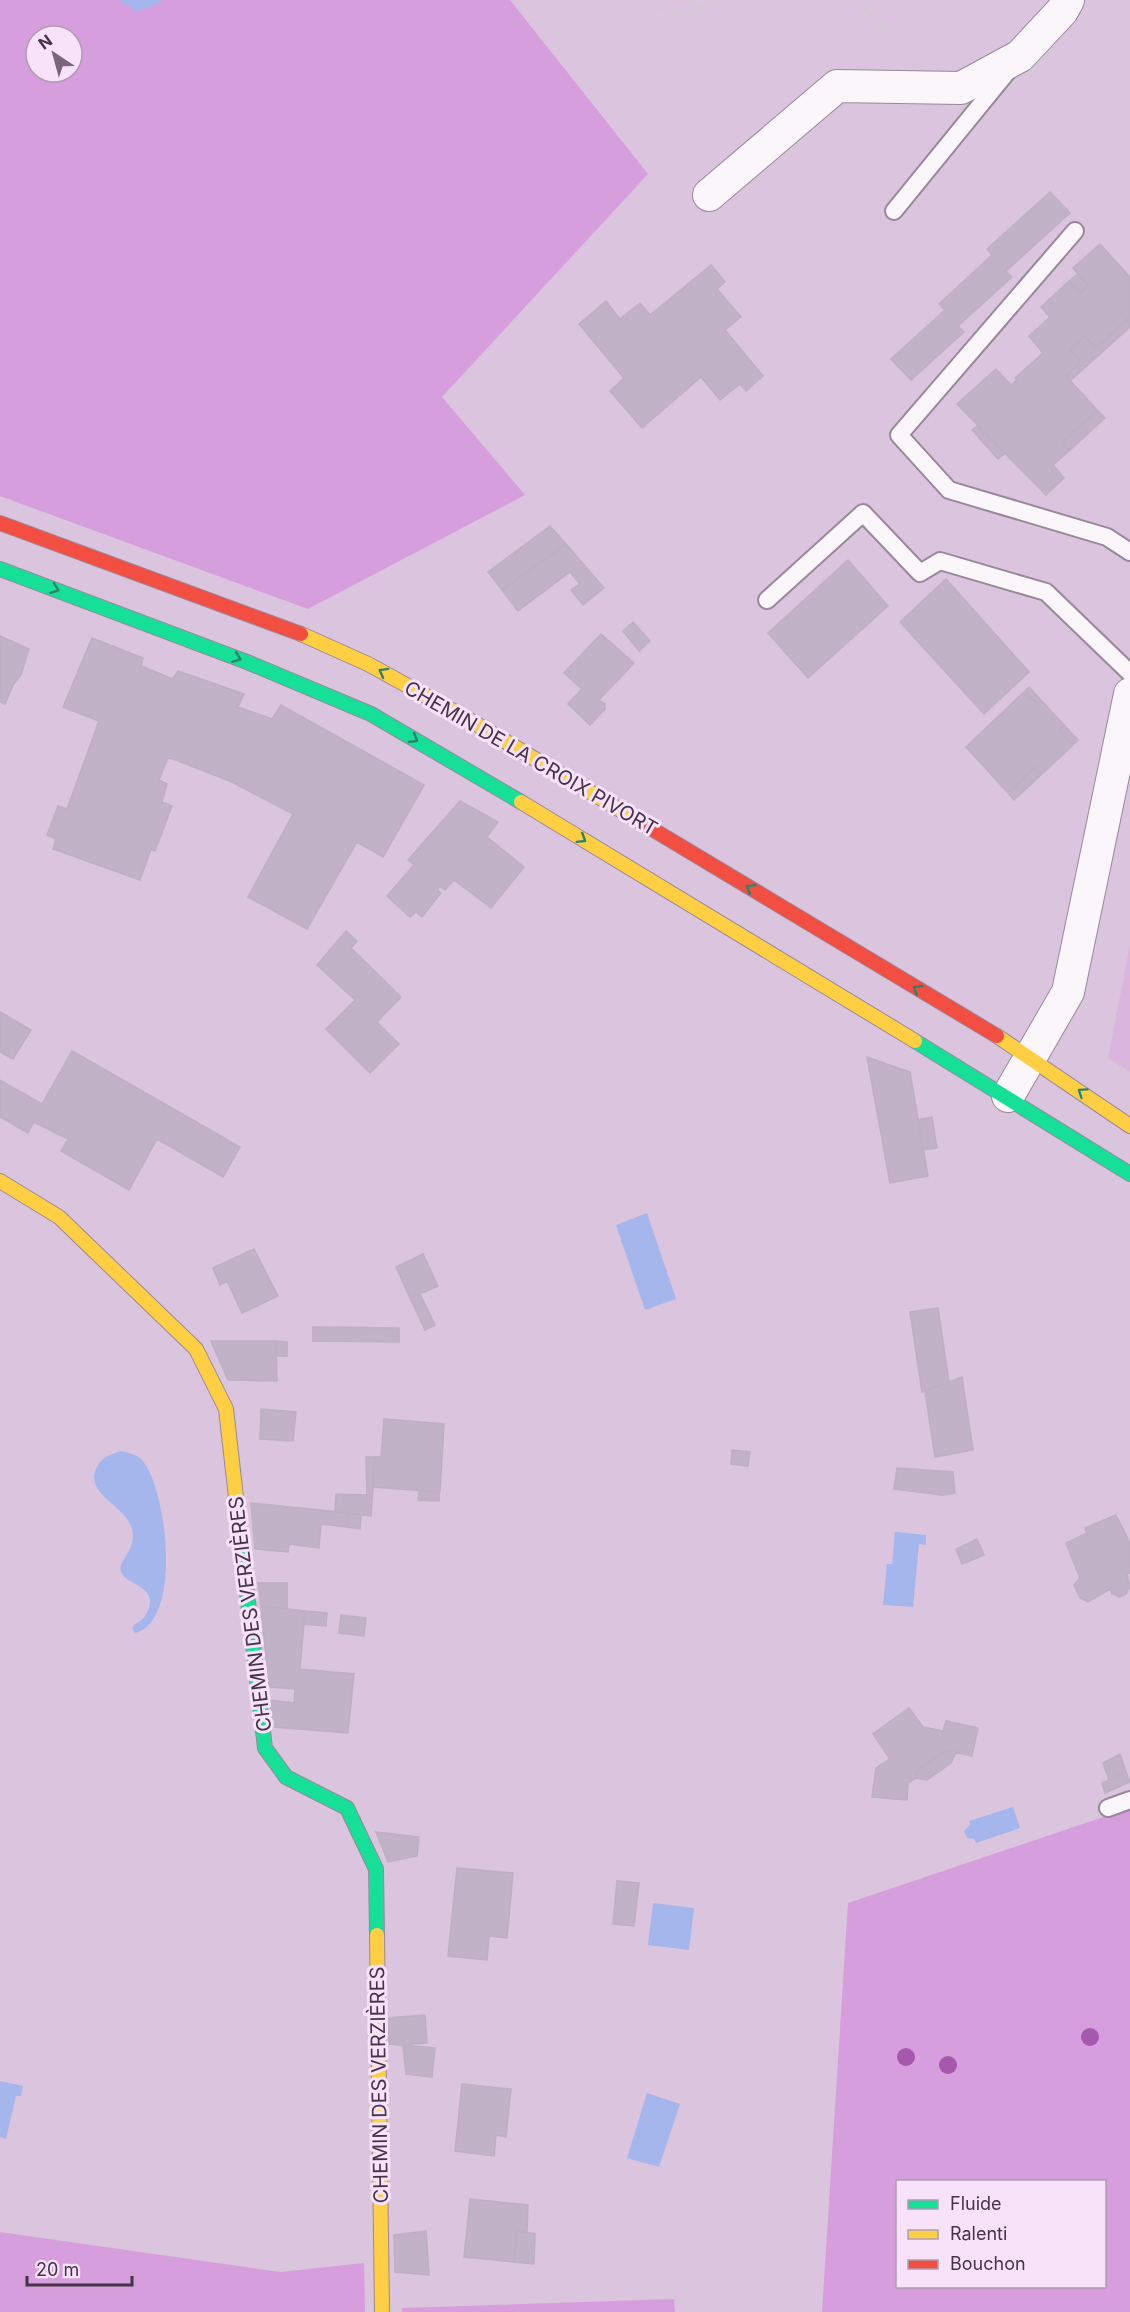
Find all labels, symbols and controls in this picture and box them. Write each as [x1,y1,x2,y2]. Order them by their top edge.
north arrow [24,24,84,84]
text: N [34,30,56,54]
one-way arrow [49,582,60,595]
one-way arrow [231,651,242,663]
one-way arrow [379,668,389,679]
street label: CHEMIN DE LA CROIX PIVORT [400,676,662,840]
one-way arrow [408,732,419,743]
one-way arrow [576,831,586,843]
one-way arrow [746,884,756,896]
one-way arrow [913,984,923,996]
one-way arrow [1078,1088,1089,1099]
street label: CHEMIN DES VERZIÈRES [223,1495,276,1733]
street label: CHEMIN DES VERZIÈRES [364,1966,393,2204]
legend [896,2180,1106,2288]
text: Fluide [950,2193,1002,2214]
text: Ralenti [950,2223,1007,2244]
scale bar [27,2249,132,2287]
text: Bouchon [950,2253,1026,2274]
text: 20 m [36,2259,79,2280]

